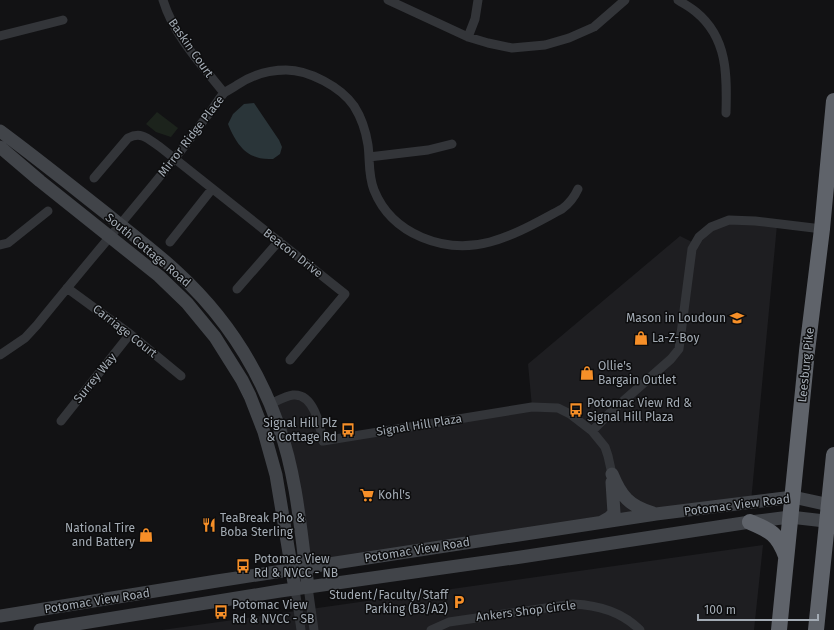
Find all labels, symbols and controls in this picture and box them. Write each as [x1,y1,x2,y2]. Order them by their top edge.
street label: Baskin Court [166,16,217,81]
street label: Mirror Ridge Place [155,93,227,179]
street label: South Cottage Road [103,210,193,290]
street label: Beacon Drive [261,226,325,280]
street label: Carriage Court [90,302,160,361]
school or university icon: Mason in Loudoun [729,310,745,326]
place label: Mason in Loudoun [626,311,726,325]
street label: Leesburg Pike [795,327,817,403]
shop icon: La-Z-Boy [633,330,649,346]
place label: La-Z-Boy [652,331,699,345]
street label: Surrey Way [71,350,119,406]
place label: Ollie's Bargain Outlet [598,359,677,387]
shop icon: Ollie's Bargain Outlet [579,365,595,381]
place label: Potomac View Rd & Signal Hill Plaza [587,396,692,424]
bus stop icon: Potomac View Rd & Signal Hill Plaza [568,402,584,418]
street label: Signal Hill Plaza [375,411,463,439]
place label: Signal Hill Plz & Cottage Rd [263,416,337,444]
bus stop icon: Signal Hill Plz & Cottage Rd [340,422,356,438]
supermarket icon: Kohl's [359,487,375,503]
place label: Kohl's [378,488,411,502]
street label: Potomac View Road [683,492,791,518]
place label: TeaBreak Pho & Boba Sterling [220,511,305,539]
restaurant icon: TeaBreak Pho & Boba Sterling [201,517,217,533]
place label: National Tire and Battery [65,521,135,549]
shop icon: National Tire and Battery [138,527,154,543]
street label: Potomac View Road [363,535,471,565]
place label: Potomac View Rd & NVCC - NB [254,552,338,580]
bus stop icon: Potomac View Rd & NVCC - NB [235,558,251,574]
street label: Potomac View Road [43,586,151,616]
place label: Student/Faculty/Staff Parking (B3/A2) [329,588,449,616]
parking icon: Student/Faculty/Staff Parking (B3/A2) [451,594,467,610]
scale bar [698,596,818,622]
place label: Potomac View Rd & NVCC - SB [232,598,314,626]
street label: Ankers Shop Circle [475,598,577,624]
text: 100 m [704,603,736,617]
bus stop icon: Potomac View Rd & NVCC - SB [213,604,229,620]

